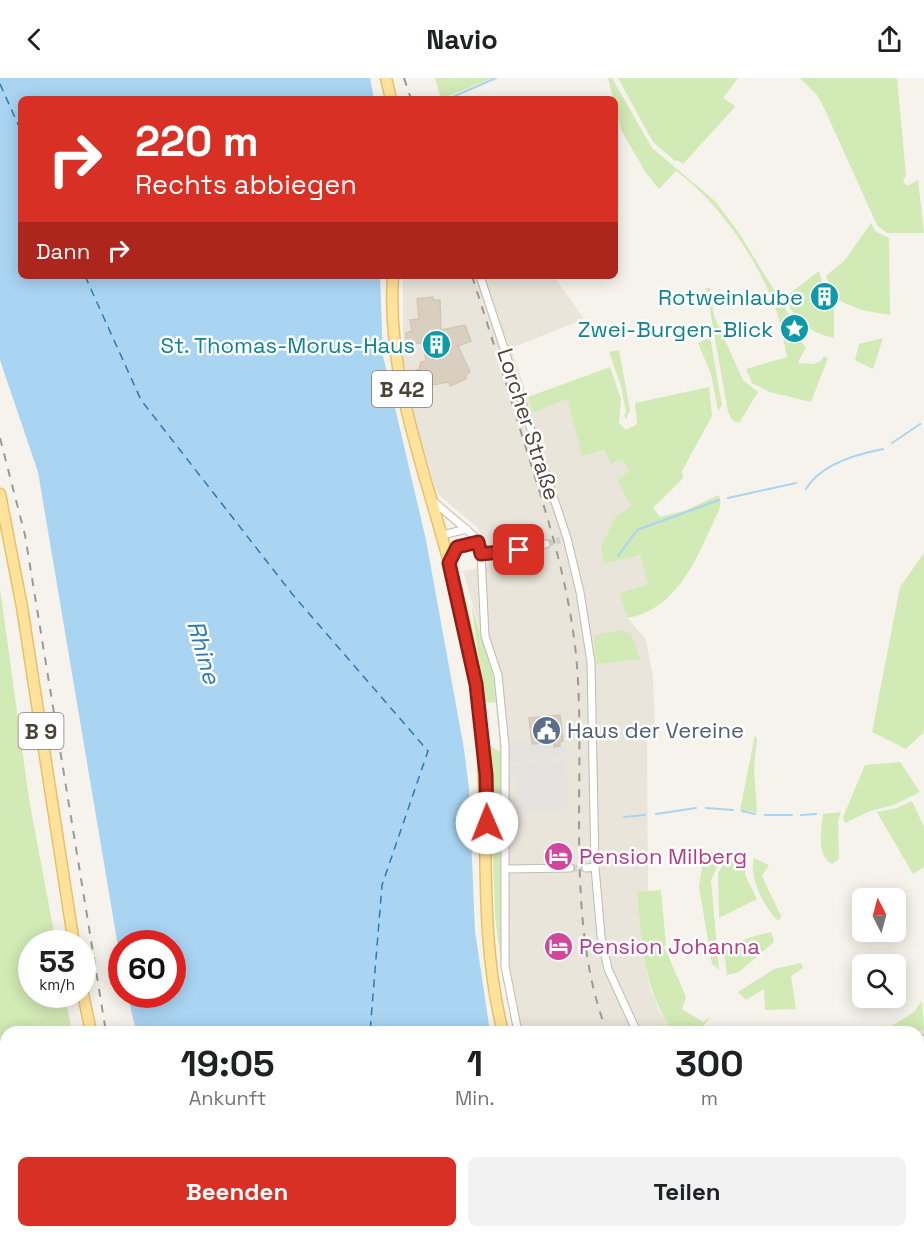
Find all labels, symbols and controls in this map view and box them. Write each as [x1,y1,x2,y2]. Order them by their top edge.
text: Navio [426,22,498,57]
icon: back [18,23,51,56]
icon: share [873,23,906,56]
text: 220 m [135,115,259,168]
icon: right [36,120,114,198]
text: Rechts abbiegen [135,167,357,202]
icon: right [102,234,135,267]
text: Dann [36,237,90,265]
building icon: Rotweinlaube [808,281,840,313]
place label: Rotweinlaube [658,283,803,311]
place icon: Zwei-Burgen-Blick [778,313,810,345]
place label: Zwei-Burgen-Blick [578,315,773,343]
building icon: St. Thomas-Morus-Haus [420,329,452,361]
place label: St. Thomas-Morus-Haus [161,331,415,359]
street label: Lorcher Straße [491,345,567,503]
road number: B 42 [372,371,432,407]
pin [493,524,544,575]
icon: arrive [502,533,535,566]
water label: Rhine [180,617,228,688]
road number: B 9 [18,713,63,749]
public building icon: Haus der Vereine [530,714,562,746]
place label: Haus der Vereine [567,716,744,744]
position arrow [455,791,519,855]
hotel icon: Pension Milberg [542,840,574,872]
place label: Pension Milberg [579,842,747,870]
north arrow [852,888,906,942]
map controls [852,888,906,1008]
speed limit sign: 60 [108,930,186,1008]
hotel icon: Pension Johanna [542,930,574,962]
place label: Pension Johanna [579,932,760,960]
text: 53 [39,942,75,981]
button: search [852,954,906,1008]
text: km/h [39,975,75,994]
text: 19:05 [180,1041,275,1087]
text: 1 [467,1041,483,1087]
text: 300 [675,1041,744,1087]
text: Ankunft [189,1085,266,1111]
text: Min. [455,1085,495,1111]
text: m [701,1085,718,1111]
button: Beenden [18,1157,456,1226]
button: Teilen [468,1157,906,1226]

